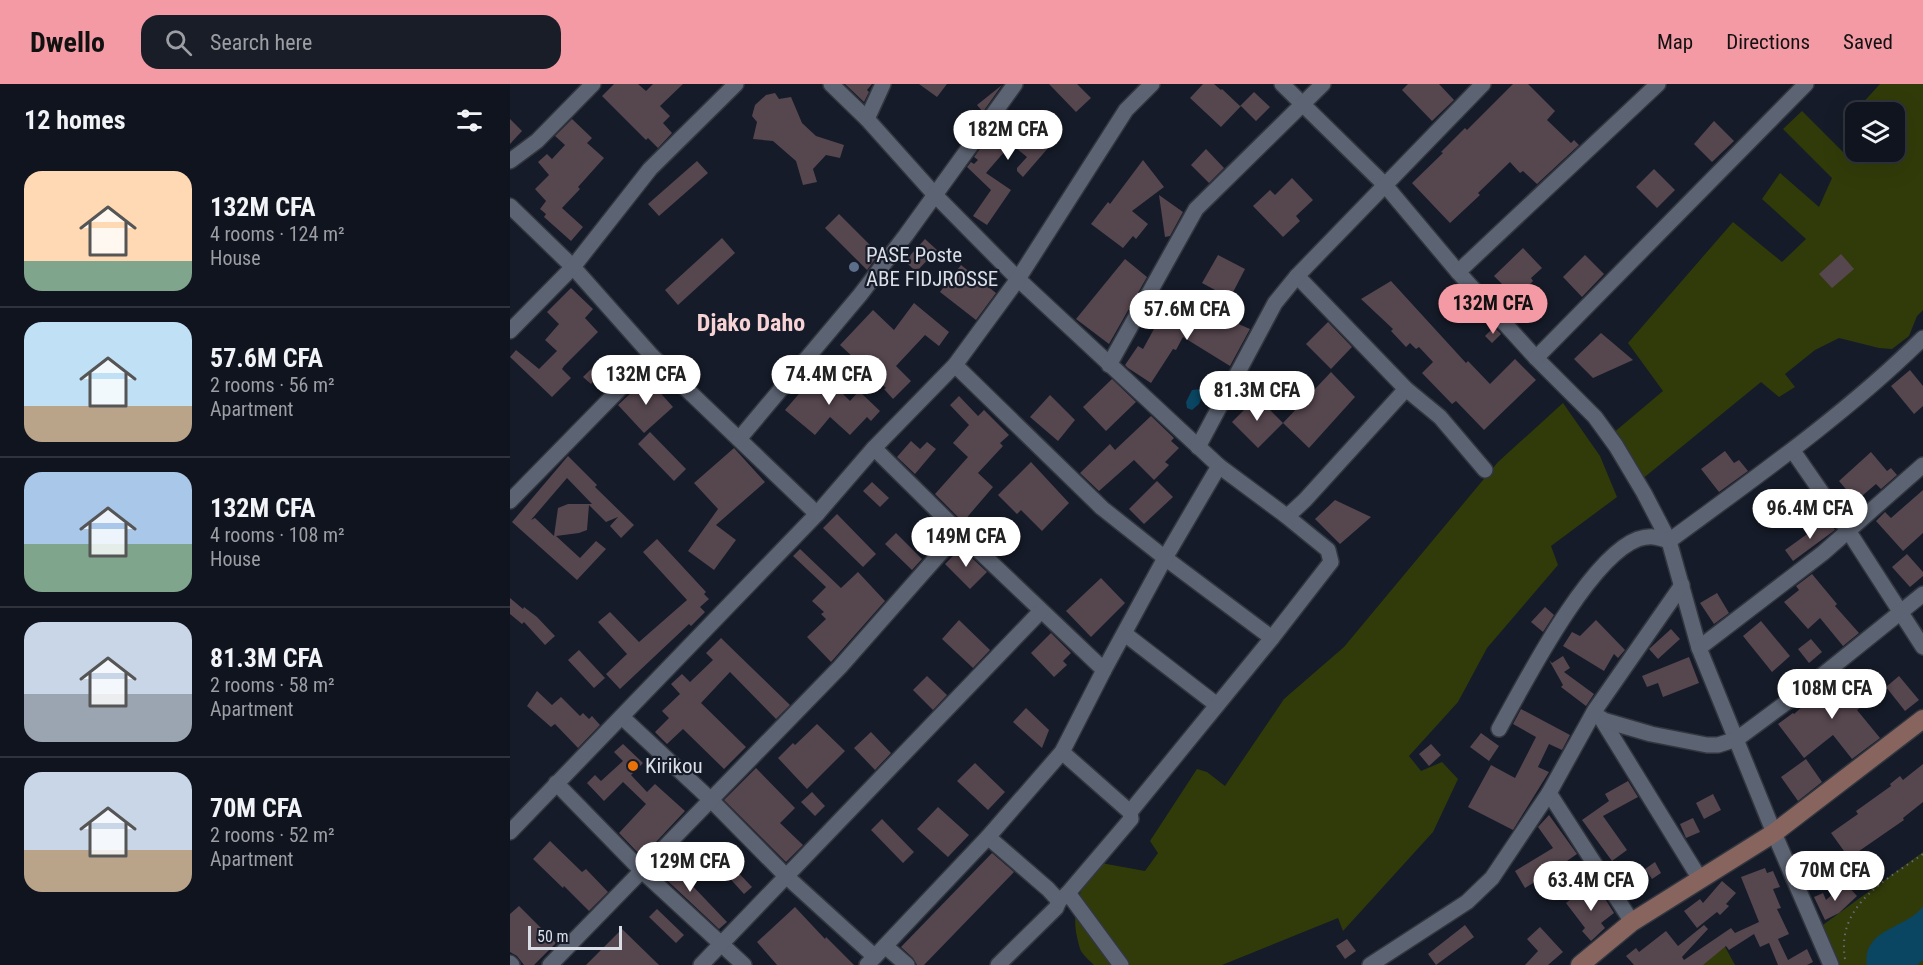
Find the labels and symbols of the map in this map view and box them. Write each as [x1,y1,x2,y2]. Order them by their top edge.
pin: 182M CFA [946,110,1070,161]
place label: PASE Poste ABE FIDJROSSE [866,243,998,291]
marker: PASE Poste ABE FIDJROSSE [847,260,861,274]
pin: 132M CFA [1431,284,1555,335]
pin: 57.6M CFA [1118,290,1256,341]
district label: Djako Daho [697,309,805,337]
pin: 132M CFA [584,355,708,406]
pin: 74.4M CFA [760,355,898,406]
pin: 81.3M CFA [1188,371,1326,422]
pin: 96.4M CFA [1741,489,1879,540]
pin: 149M CFA [904,517,1028,568]
pin: 108M CFA [1770,669,1894,720]
place label: Kirikou [645,754,703,778]
marker: Kirikou [626,759,640,773]
pin: 129M CFA [628,842,752,893]
pin: 70M CFA [1780,851,1890,902]
pin: 63.4M CFA [1522,861,1660,912]
scale bar [528,923,622,950]

